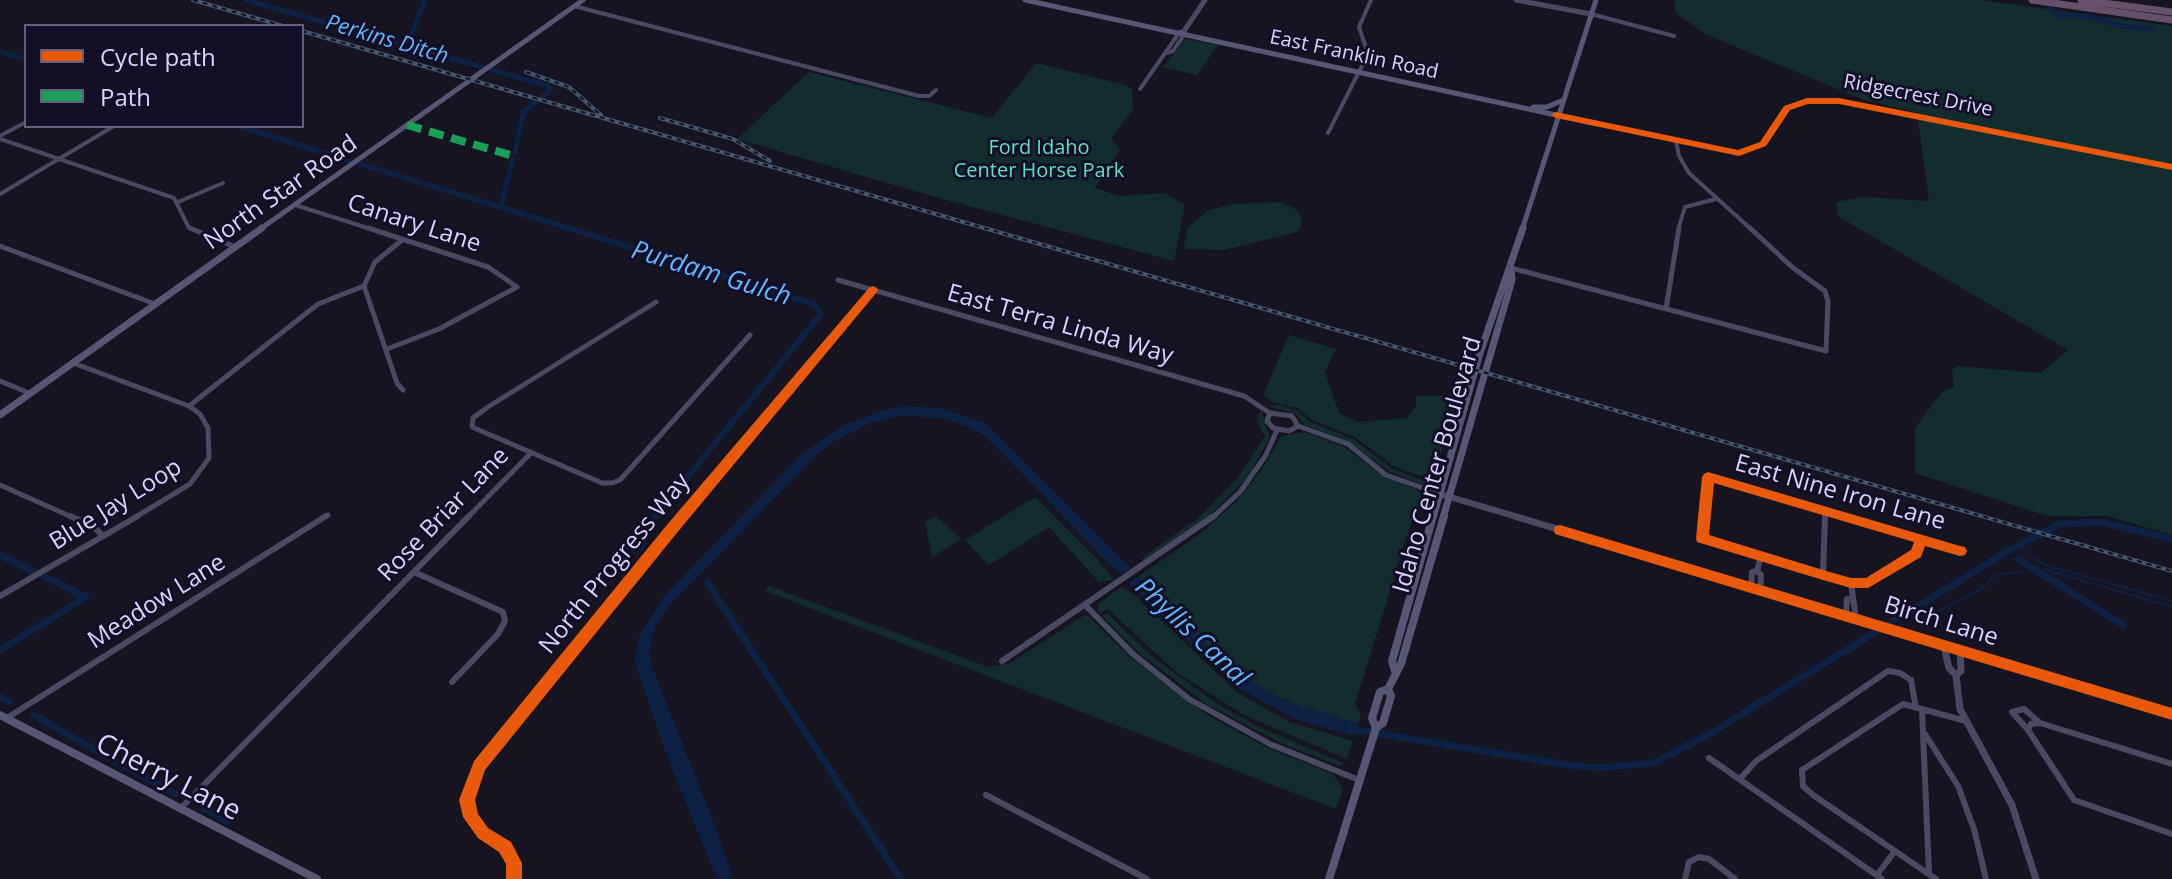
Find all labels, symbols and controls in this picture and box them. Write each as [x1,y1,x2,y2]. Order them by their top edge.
water label: Perkins Ditch [323,10,451,70]
legend [24,24,304,128]
street label: East Franklin Road [1268,25,1440,85]
text: Cycle path [100,40,216,73]
street label: Ridgecrest Drive [1841,70,1995,122]
text: Path [100,80,151,113]
street label: North Star Road [199,130,363,256]
park label: Ford Idaho Center Horse Park [954,136,1124,183]
street label: Canary Lane [344,189,484,259]
water label: Purdam Gulch [628,235,794,313]
street label: East Terra Linda Way [944,279,1176,371]
street label: Idaho Center Boulevard [1388,333,1488,597]
street label: Rose Briar Lane [373,442,515,588]
street label: East Nine Iron Lane [1732,449,1948,537]
street label: Blue Jay Loop [45,453,187,557]
street label: North Progress Way [533,468,697,660]
street label: Meadow Lane [83,548,231,656]
water label: Phyllis Canal [1128,572,1256,694]
street label: Birch Lane [1880,591,2002,653]
street label: Cherry Lane [90,727,246,829]

